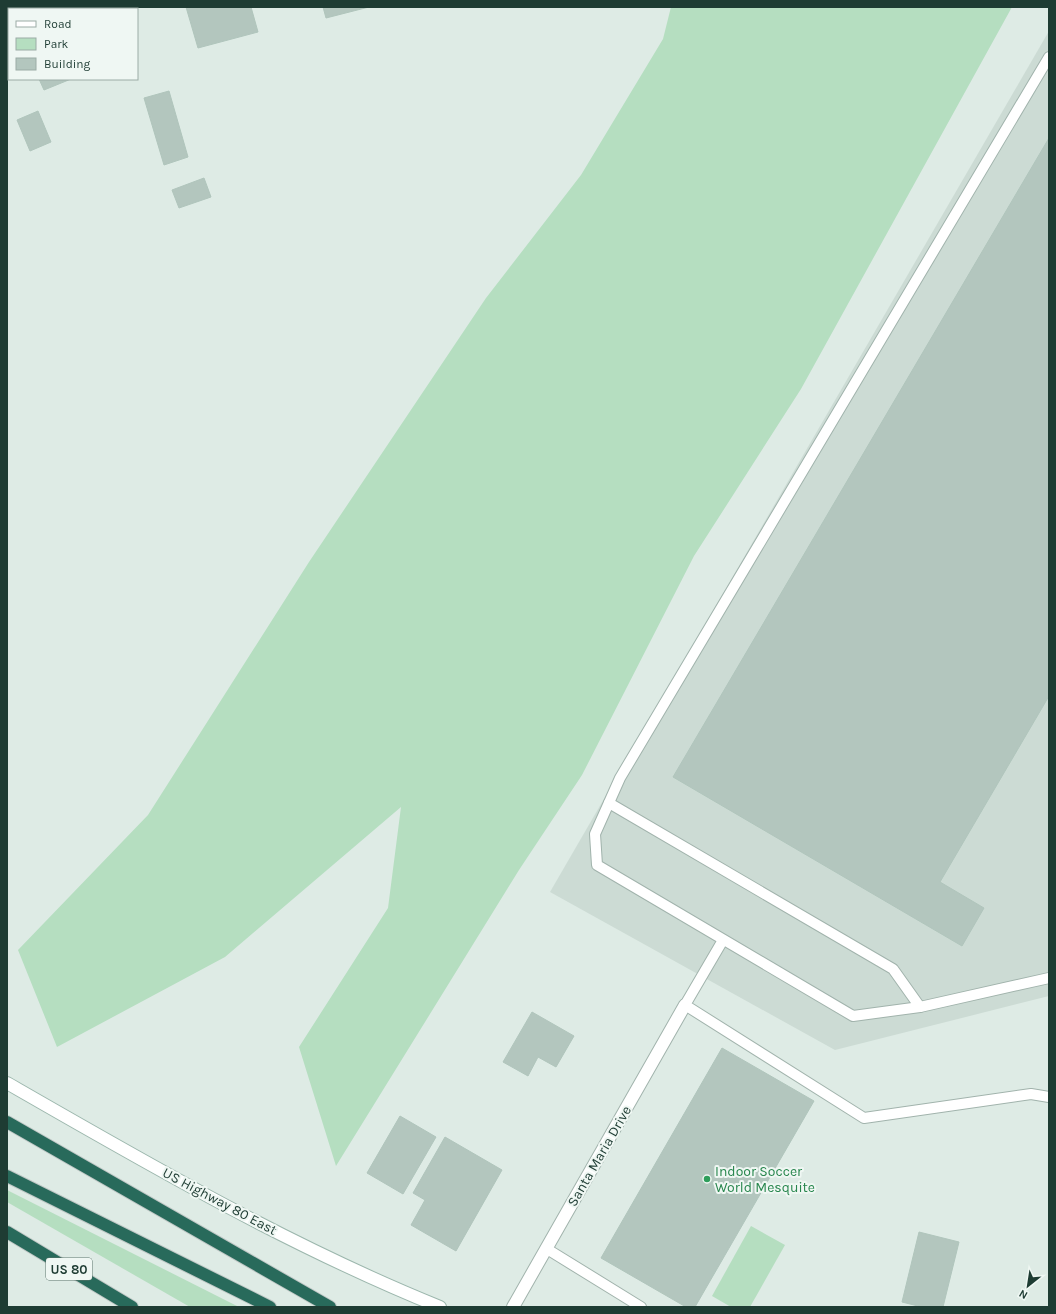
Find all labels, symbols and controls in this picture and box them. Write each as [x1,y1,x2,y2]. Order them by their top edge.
legend [8,8,138,80]
text: Road [44,17,72,31]
text: Park [44,37,69,51]
text: Building [44,57,91,71]
street label: Santa Maria Drive [564,1103,635,1210]
place label: Indoor Soccer World Mesquite [715,1163,815,1196]
street label: US Highway 80 East [160,1164,280,1239]
marker: Indoor Soccer World Mesquite [702,1174,712,1184]
road number: US 80 [46,1258,92,1280]
north arrow [1008,1266,1048,1306]
text: N [1017,1287,1030,1302]

